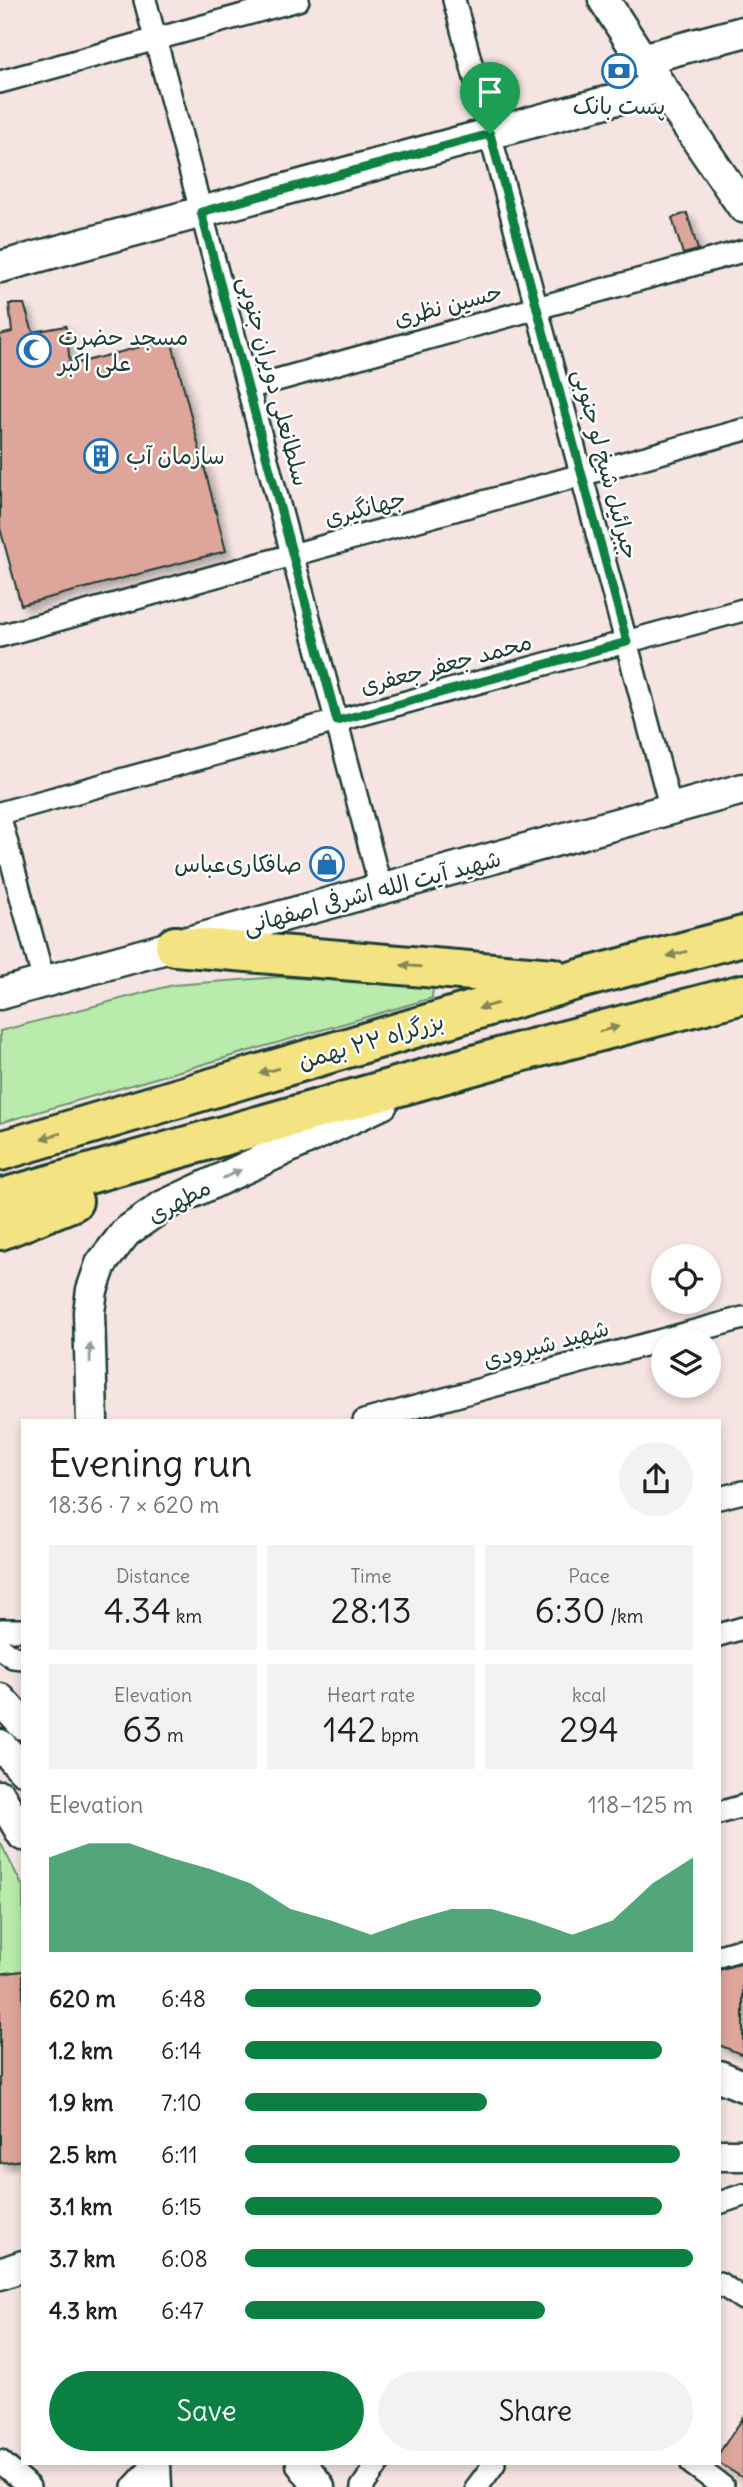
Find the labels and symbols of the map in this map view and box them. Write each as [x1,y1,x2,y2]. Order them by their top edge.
bank icon: پست بانک [600,52,638,90]
pin [460,62,520,134]
place label: پست بانک [573,91,665,121]
street label: سلطانعلی دویران جنوبی [232,273,316,489]
street label: حسین نظری [391,276,505,333]
place label: مسجد حضرت علی اکبر [56,322,188,378]
mosque icon: مسجد حضرت علی اکبر [15,331,53,369]
street label: جبرائیل شیخ لو جنوبی [565,365,646,563]
building icon: سازمان آب [82,437,120,475]
place label: سازمان آب [126,441,225,470]
street label: جهانگیری [321,483,409,532]
street label: محمد جعفر جعفری [357,627,535,700]
street label: شهید آیت الله اشرفی اصفهانی [240,843,504,941]
shop icon: صافکاری‌عباس [308,845,346,883]
place label: صافکاری‌عباس [174,849,302,878]
one-way arrow [666,949,688,960]
one-way arrow [400,960,422,971]
one-way arrow [477,1002,498,1012]
street label: بزرگراه ۲۲ بهمن [295,1006,447,1075]
one-way arrow [598,1023,620,1034]
one-way arrow [258,1066,280,1077]
one-way arrow [40,1131,61,1141]
one-way arrow [222,1168,242,1180]
street label: مطهری [142,1172,215,1229]
street label: شهید شیرودی [480,1313,612,1374]
one-way arrow [85,1342,96,1364]

